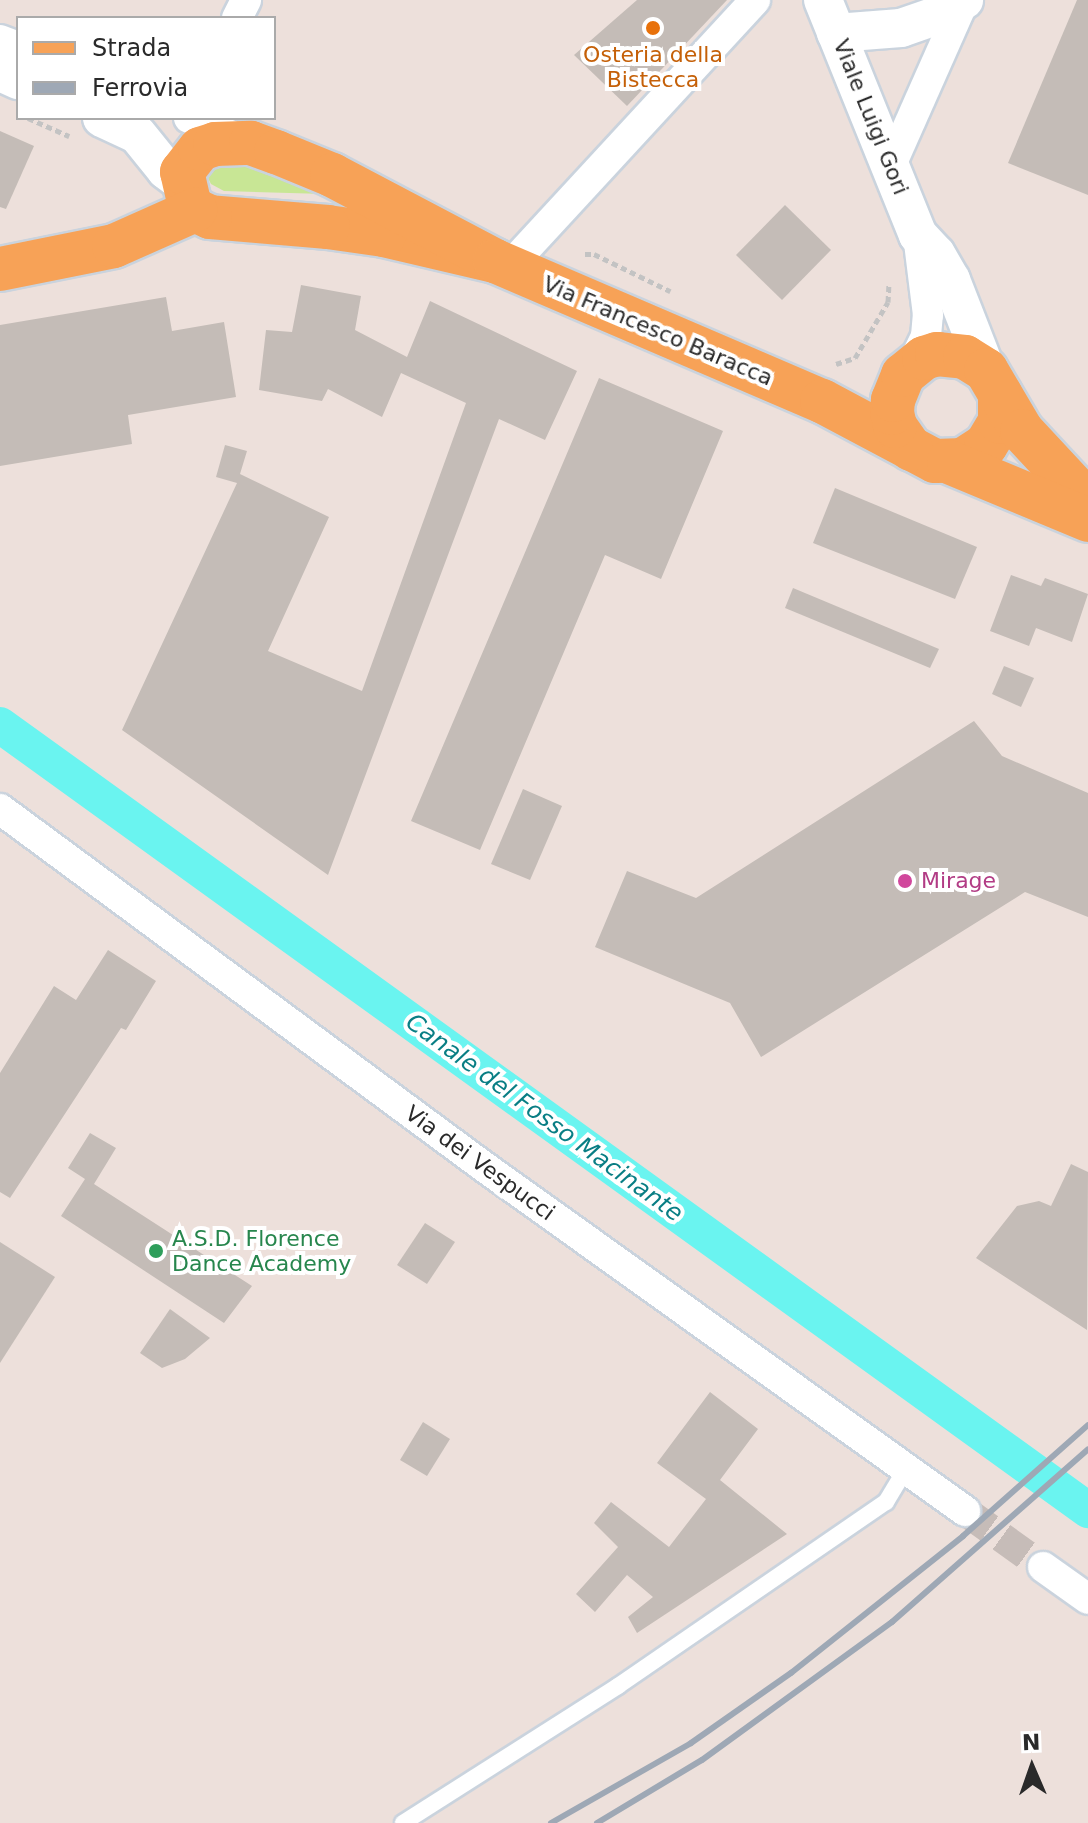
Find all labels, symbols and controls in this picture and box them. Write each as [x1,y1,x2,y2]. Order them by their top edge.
legend [16,16,276,120]
marker: Osteria della Bistecca [644,19,662,37]
text: Strada [92,34,171,62]
street label: Viale Luigi Gori [828,35,914,199]
place label: Osteria della Bistecca [583,41,723,92]
text: Ferrovia [92,74,188,102]
street label: Via Francesco Baracca [539,271,777,391]
place label: Mirage [921,868,996,894]
marker: Mirage [896,872,914,890]
water label: Canale del Fosso Macinante [400,1008,688,1228]
street label: Via dei Vespucci [400,1100,560,1226]
place label: A.S.D. Florence Dance Academy [172,1225,351,1276]
marker: A.S.D. Florence Dance Academy [147,1242,165,1260]
north arrow [992,1727,1072,1807]
text: N [1021,1730,1041,1755]

